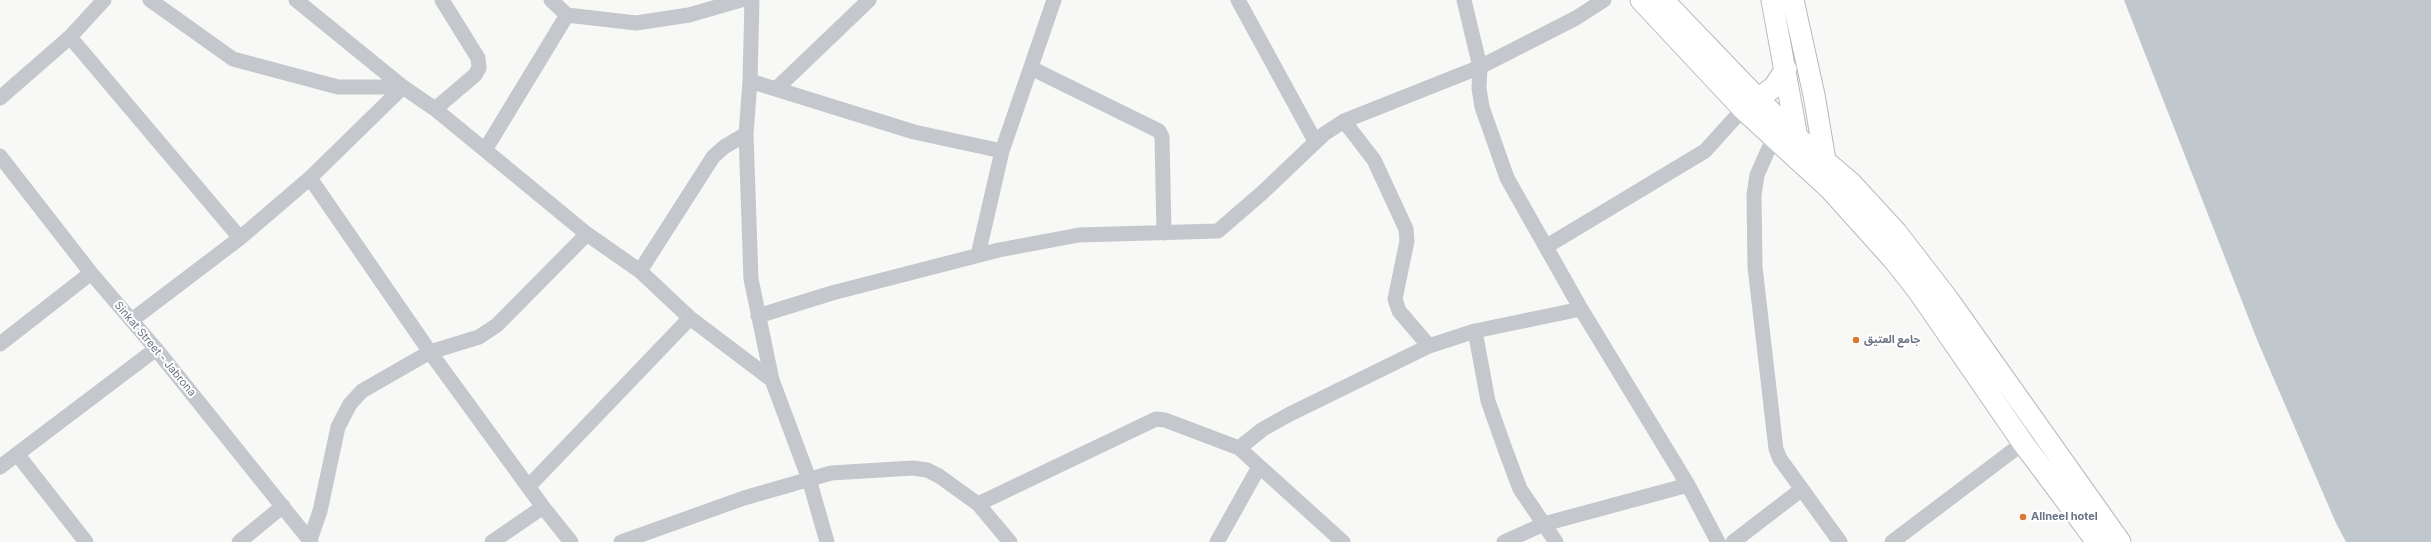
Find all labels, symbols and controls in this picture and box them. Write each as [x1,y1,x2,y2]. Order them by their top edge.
street label: Sinkat Street - Jabrona [111,299,199,399]
place label: جامع العتيق [1864,333,1920,347]
marker: جامع العتيق [1851,335,1861,345]
place label: Allneel hotel [2031,510,2098,524]
marker: Allneel hotel [2018,512,2028,522]

